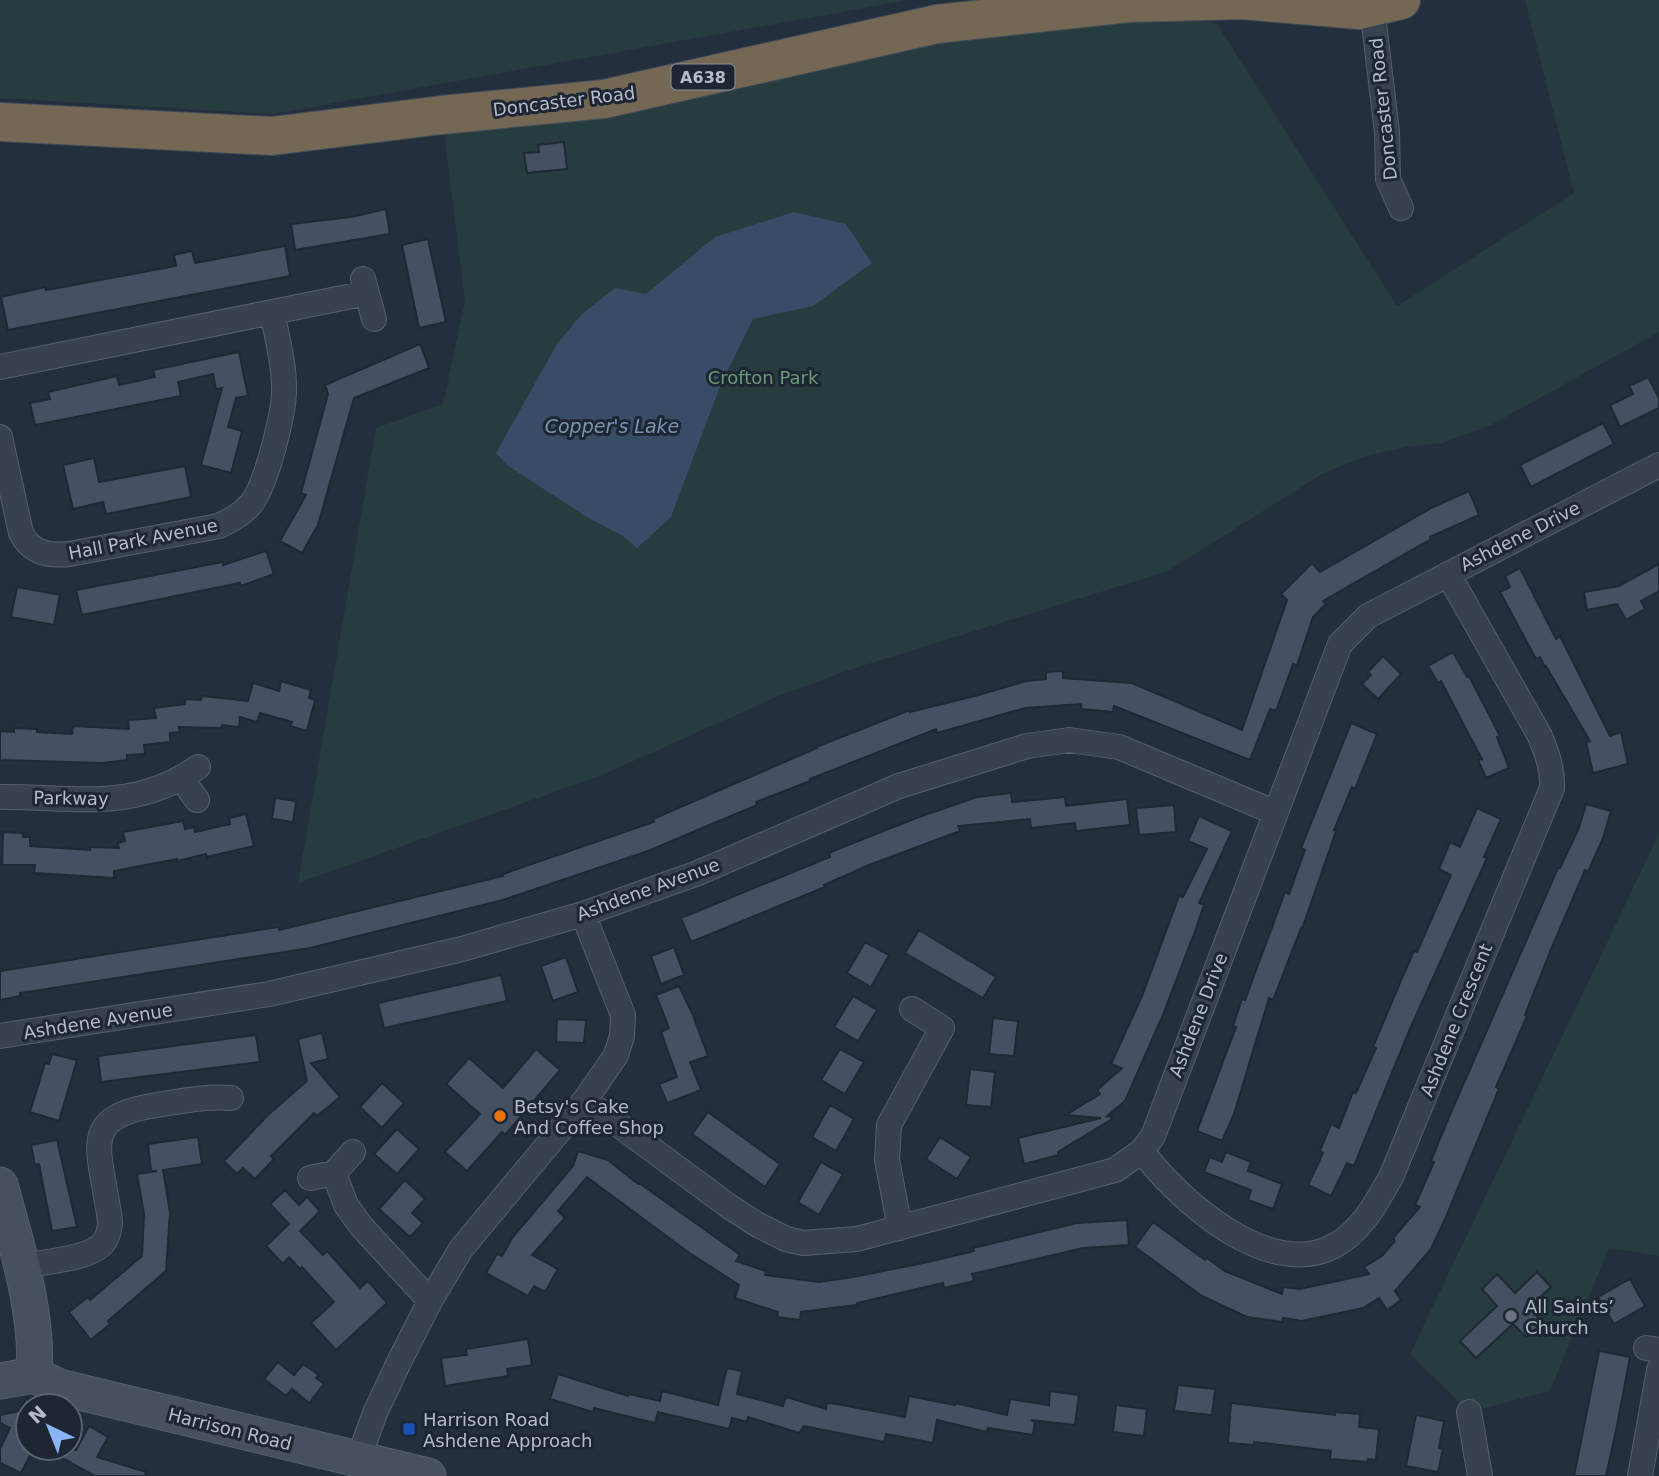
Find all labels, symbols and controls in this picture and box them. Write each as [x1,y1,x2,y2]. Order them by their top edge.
street label: Doncaster Road [1365,37,1401,181]
road number: A638 [672,64,734,90]
street label: Doncaster Road [492,82,636,120]
park label: Crofton Park [708,367,819,388]
water label: Copper's Lake [545,415,679,437]
street label: Ashdene Drive [1457,497,1583,575]
street label: Hall Park Avenue [66,514,220,564]
street label: Parkway [33,787,109,809]
street label: Ashdene Avenue [574,853,722,925]
street label: Ashdene Crescent [1416,940,1496,1100]
street label: Ashdene Drive [1165,950,1231,1080]
street label: Ashdene Avenue [22,999,174,1043]
place label: Betsy's Cake And Coffee Shop [514,1096,664,1138]
marker: Betsy's Cake And Coffee Shop [492,1108,508,1124]
place label: All Saints’ Church [1525,1296,1614,1338]
marker: All Saints’ Church [1503,1308,1519,1324]
north arrow [14,1392,84,1462]
text: N [24,1401,51,1428]
street label: Harrison Road [166,1403,294,1455]
place label: Harrison Road Ashdene Approach [423,1409,592,1451]
marker: Harrison Road Ashdene Approach [401,1421,417,1437]

